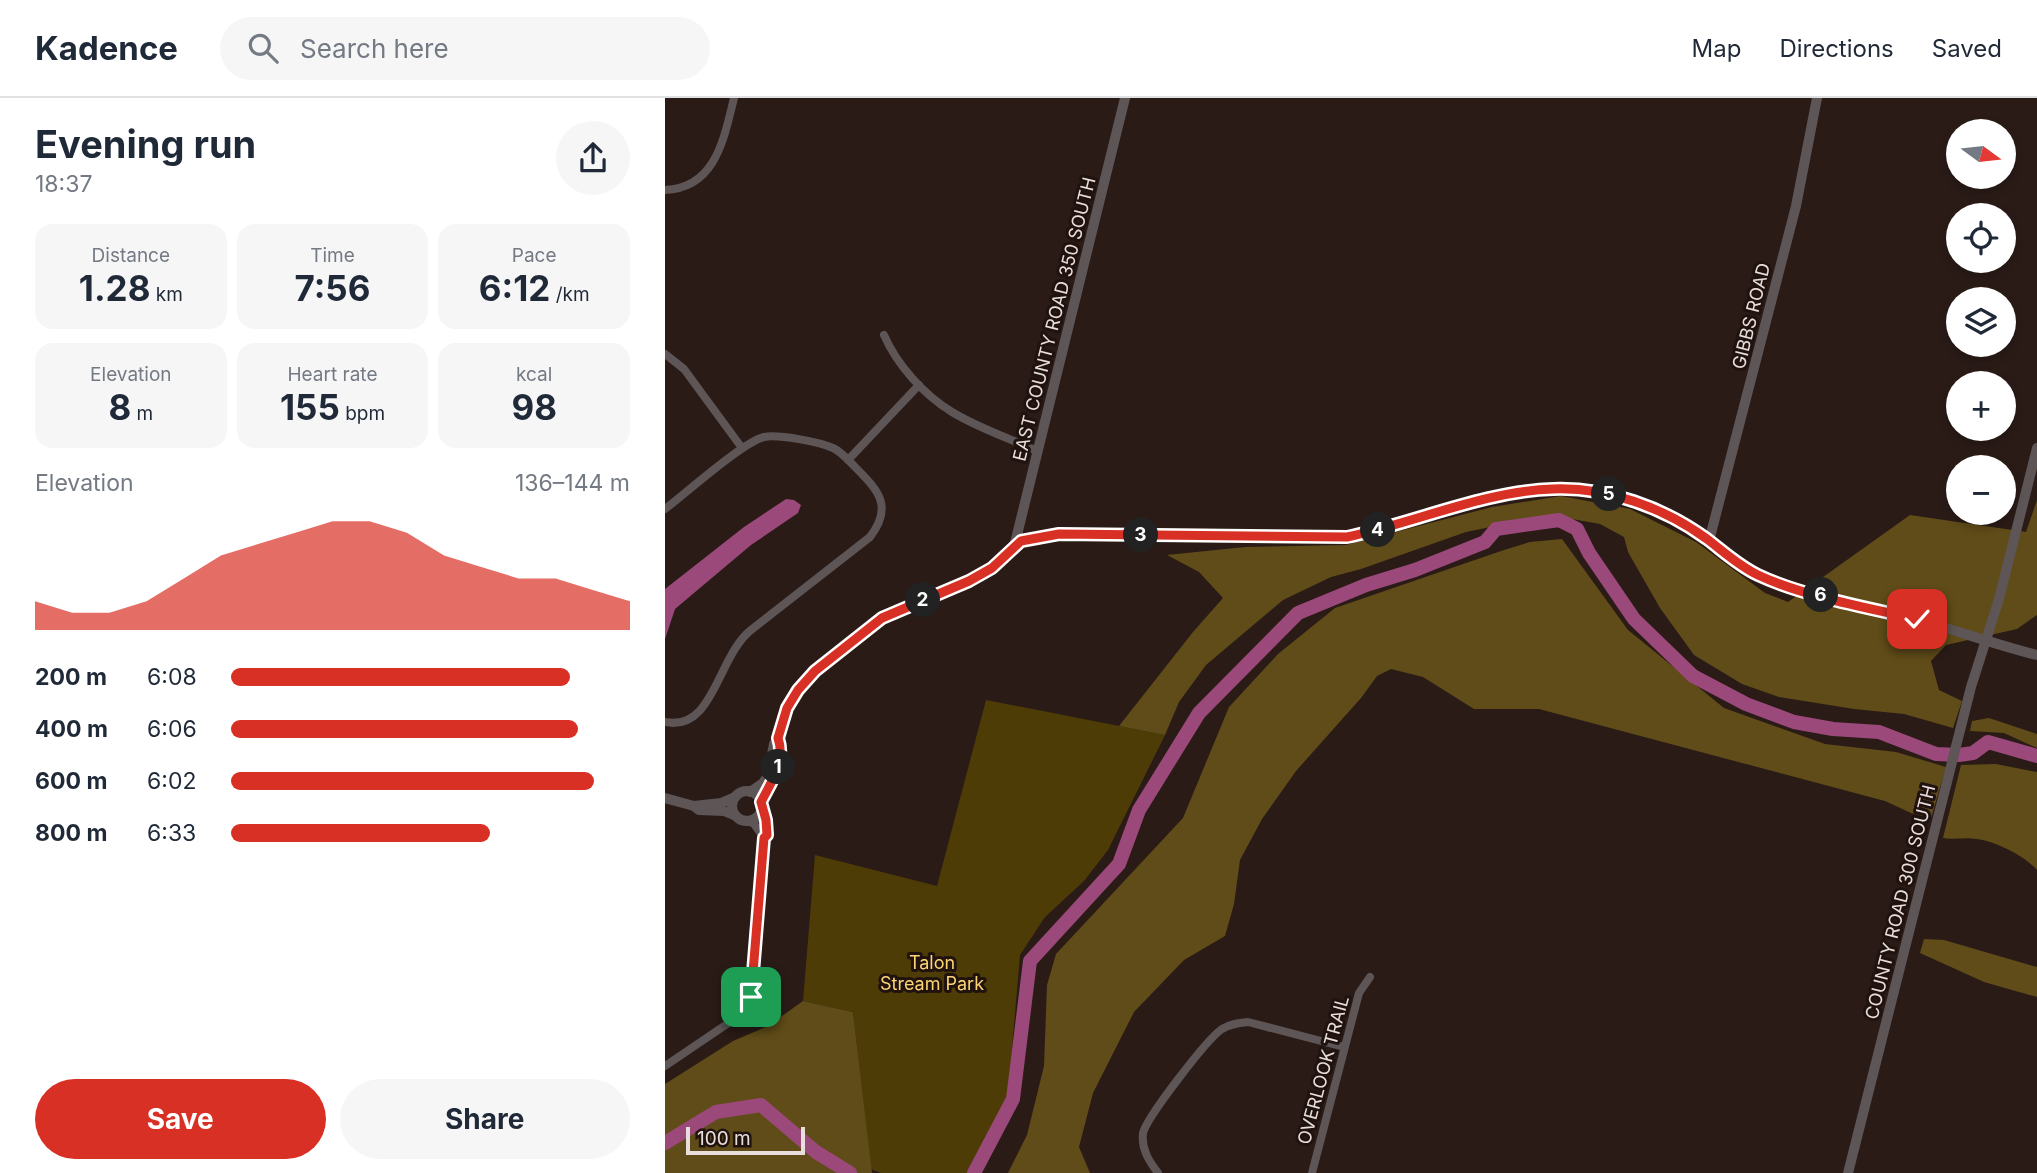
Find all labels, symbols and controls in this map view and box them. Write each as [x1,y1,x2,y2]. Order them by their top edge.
search box [220,17,710,80]
text: Kadence [35,28,178,68]
icon: search [244,29,282,67]
text: Search here [300,33,449,64]
text: Map [1692,34,1741,63]
text: Directions [1779,34,1894,63]
text: Saved [1932,34,2002,63]
north arrow [1946,119,2016,189]
map controls [1946,119,2016,525]
text: Evening run [35,121,256,167]
button: share [556,121,630,195]
text: 18:37 [35,170,92,198]
street label: EAST COUNTY ROAD 350 SOUTH [1008,175,1100,463]
button: locate [1946,203,2016,273]
text: Distance [92,244,170,267]
text: Time [310,244,355,267]
text: Pace [512,244,557,267]
street label: GIBBS ROAD [1728,261,1774,371]
text: 1.28 [79,267,150,309]
text: 7:56 [295,267,370,309]
text: 6:12 [479,267,550,309]
text: km [150,283,183,306]
text: /km [550,283,590,306]
button: layers [1946,287,2016,357]
text: Elevation [90,363,172,386]
text: Heart rate [287,363,377,386]
text: kcal [516,363,552,386]
button: + [1946,371,2016,441]
text: 8 [108,386,131,428]
text: 155 [280,386,340,428]
text: 98 [511,386,557,428]
text: m [131,402,153,425]
text: bpm [340,402,385,425]
button: − [1946,455,2016,525]
text: Elevation [35,469,134,497]
text: 136–144 m [515,469,630,497]
pin: 5 [1591,476,1627,512]
text: 5 [1602,482,1615,505]
pin: 4 [1361,512,1395,548]
pin: 3 [1123,518,1159,552]
text: 4 [1371,518,1384,541]
text: 3 [1134,523,1147,546]
pin: 6 [1803,578,1839,612]
pin: 2 [905,582,941,618]
text: 6 [1814,583,1827,606]
text: 2 [917,588,928,611]
pin [1887,589,1947,649]
icon: check [1898,600,1936,638]
text: 200 m [35,663,107,691]
text: 6:08 [147,663,197,691]
text: 400 m [35,715,108,743]
text: 6:06 [147,715,197,743]
pin: 1 [761,750,795,784]
text: 1 [773,755,782,778]
text: 600 m [35,767,107,795]
text: 6:02 [147,767,196,795]
street label: COUNTY ROAD 300 SOUTH [1861,783,1939,1021]
text: 800 m [35,819,107,847]
text: 6:33 [147,819,196,847]
park label: Talon Stream Park [880,952,984,994]
pin [721,967,781,1027]
icon: arrive [732,978,770,1016]
street label: OVERLOOK TRAIL [1293,993,1353,1147]
button: Save [35,1079,326,1159]
button: Share [340,1079,630,1159]
scale bar [686,1124,805,1156]
text: 100 m [697,1127,751,1150]

